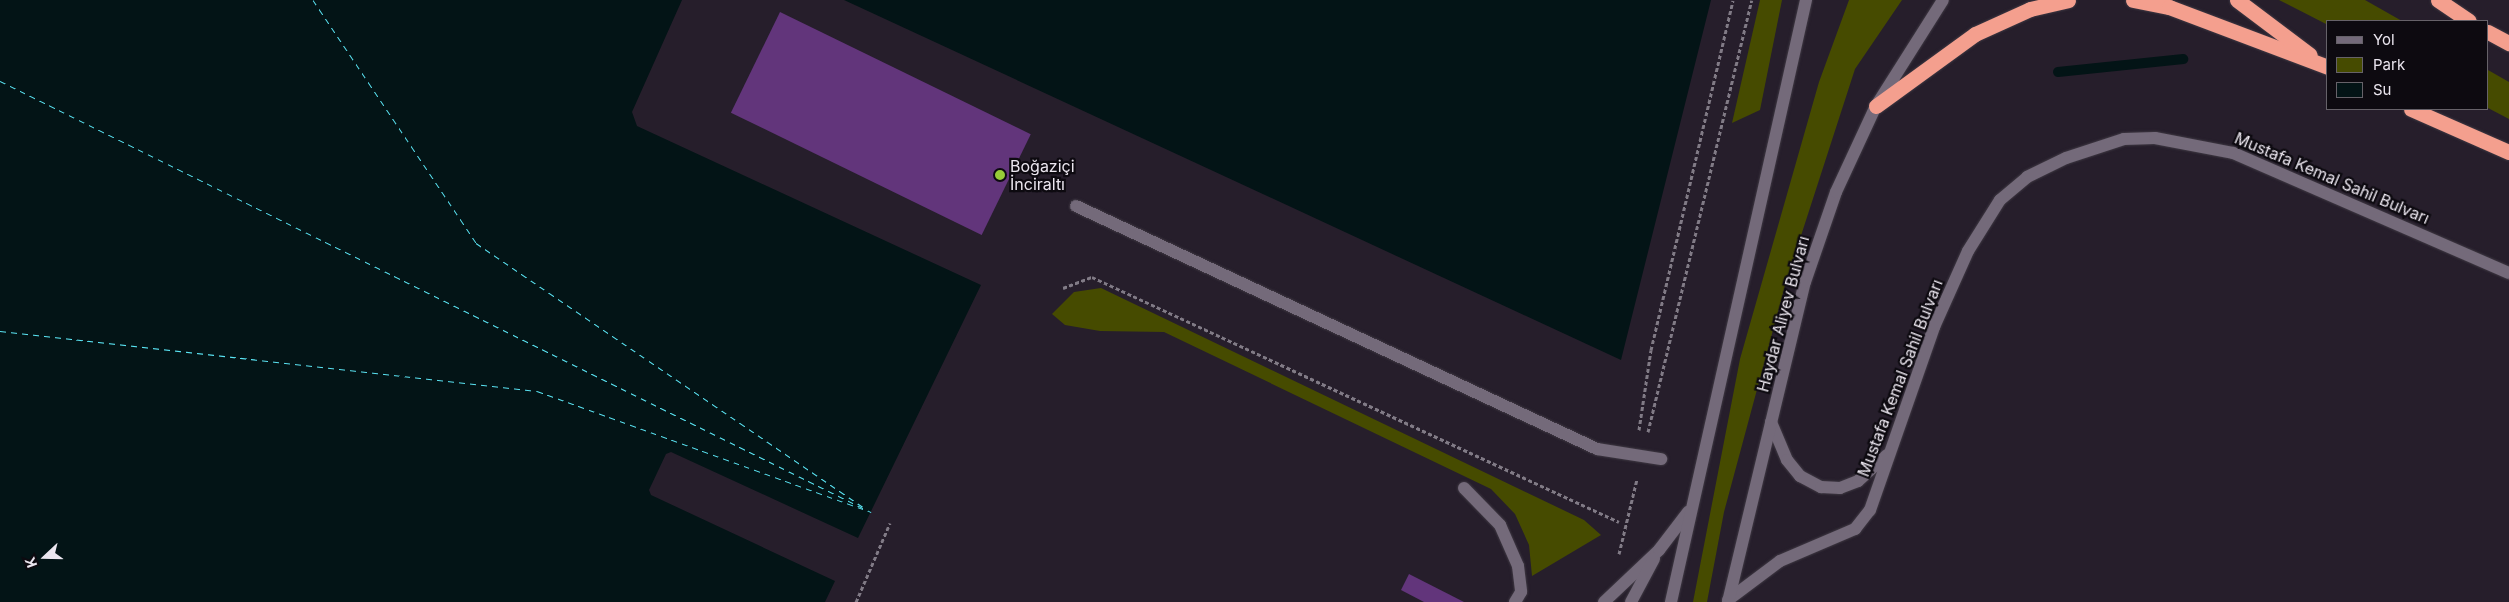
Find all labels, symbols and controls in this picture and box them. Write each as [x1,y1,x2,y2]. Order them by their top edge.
legend [2326,20,2489,110]
text: Yol [2373,30,2395,49]
text: Park [2373,55,2405,74]
text: Su [2373,80,2392,99]
street label: Mustafa Kemal Sahil Bulvarı [2232,128,2432,228]
place label: Boğaziçi İnciraltı [1010,156,1075,194]
marker: Boğaziçi İnciraltı [994,169,1006,181]
street label: Haydar Aliyev Bulvarı [1753,234,1813,394]
street label: Mustafa Kemal Sahil Bulvarı [1853,277,1947,479]
north arrow [20,532,70,582]
text: K [21,555,40,570]

